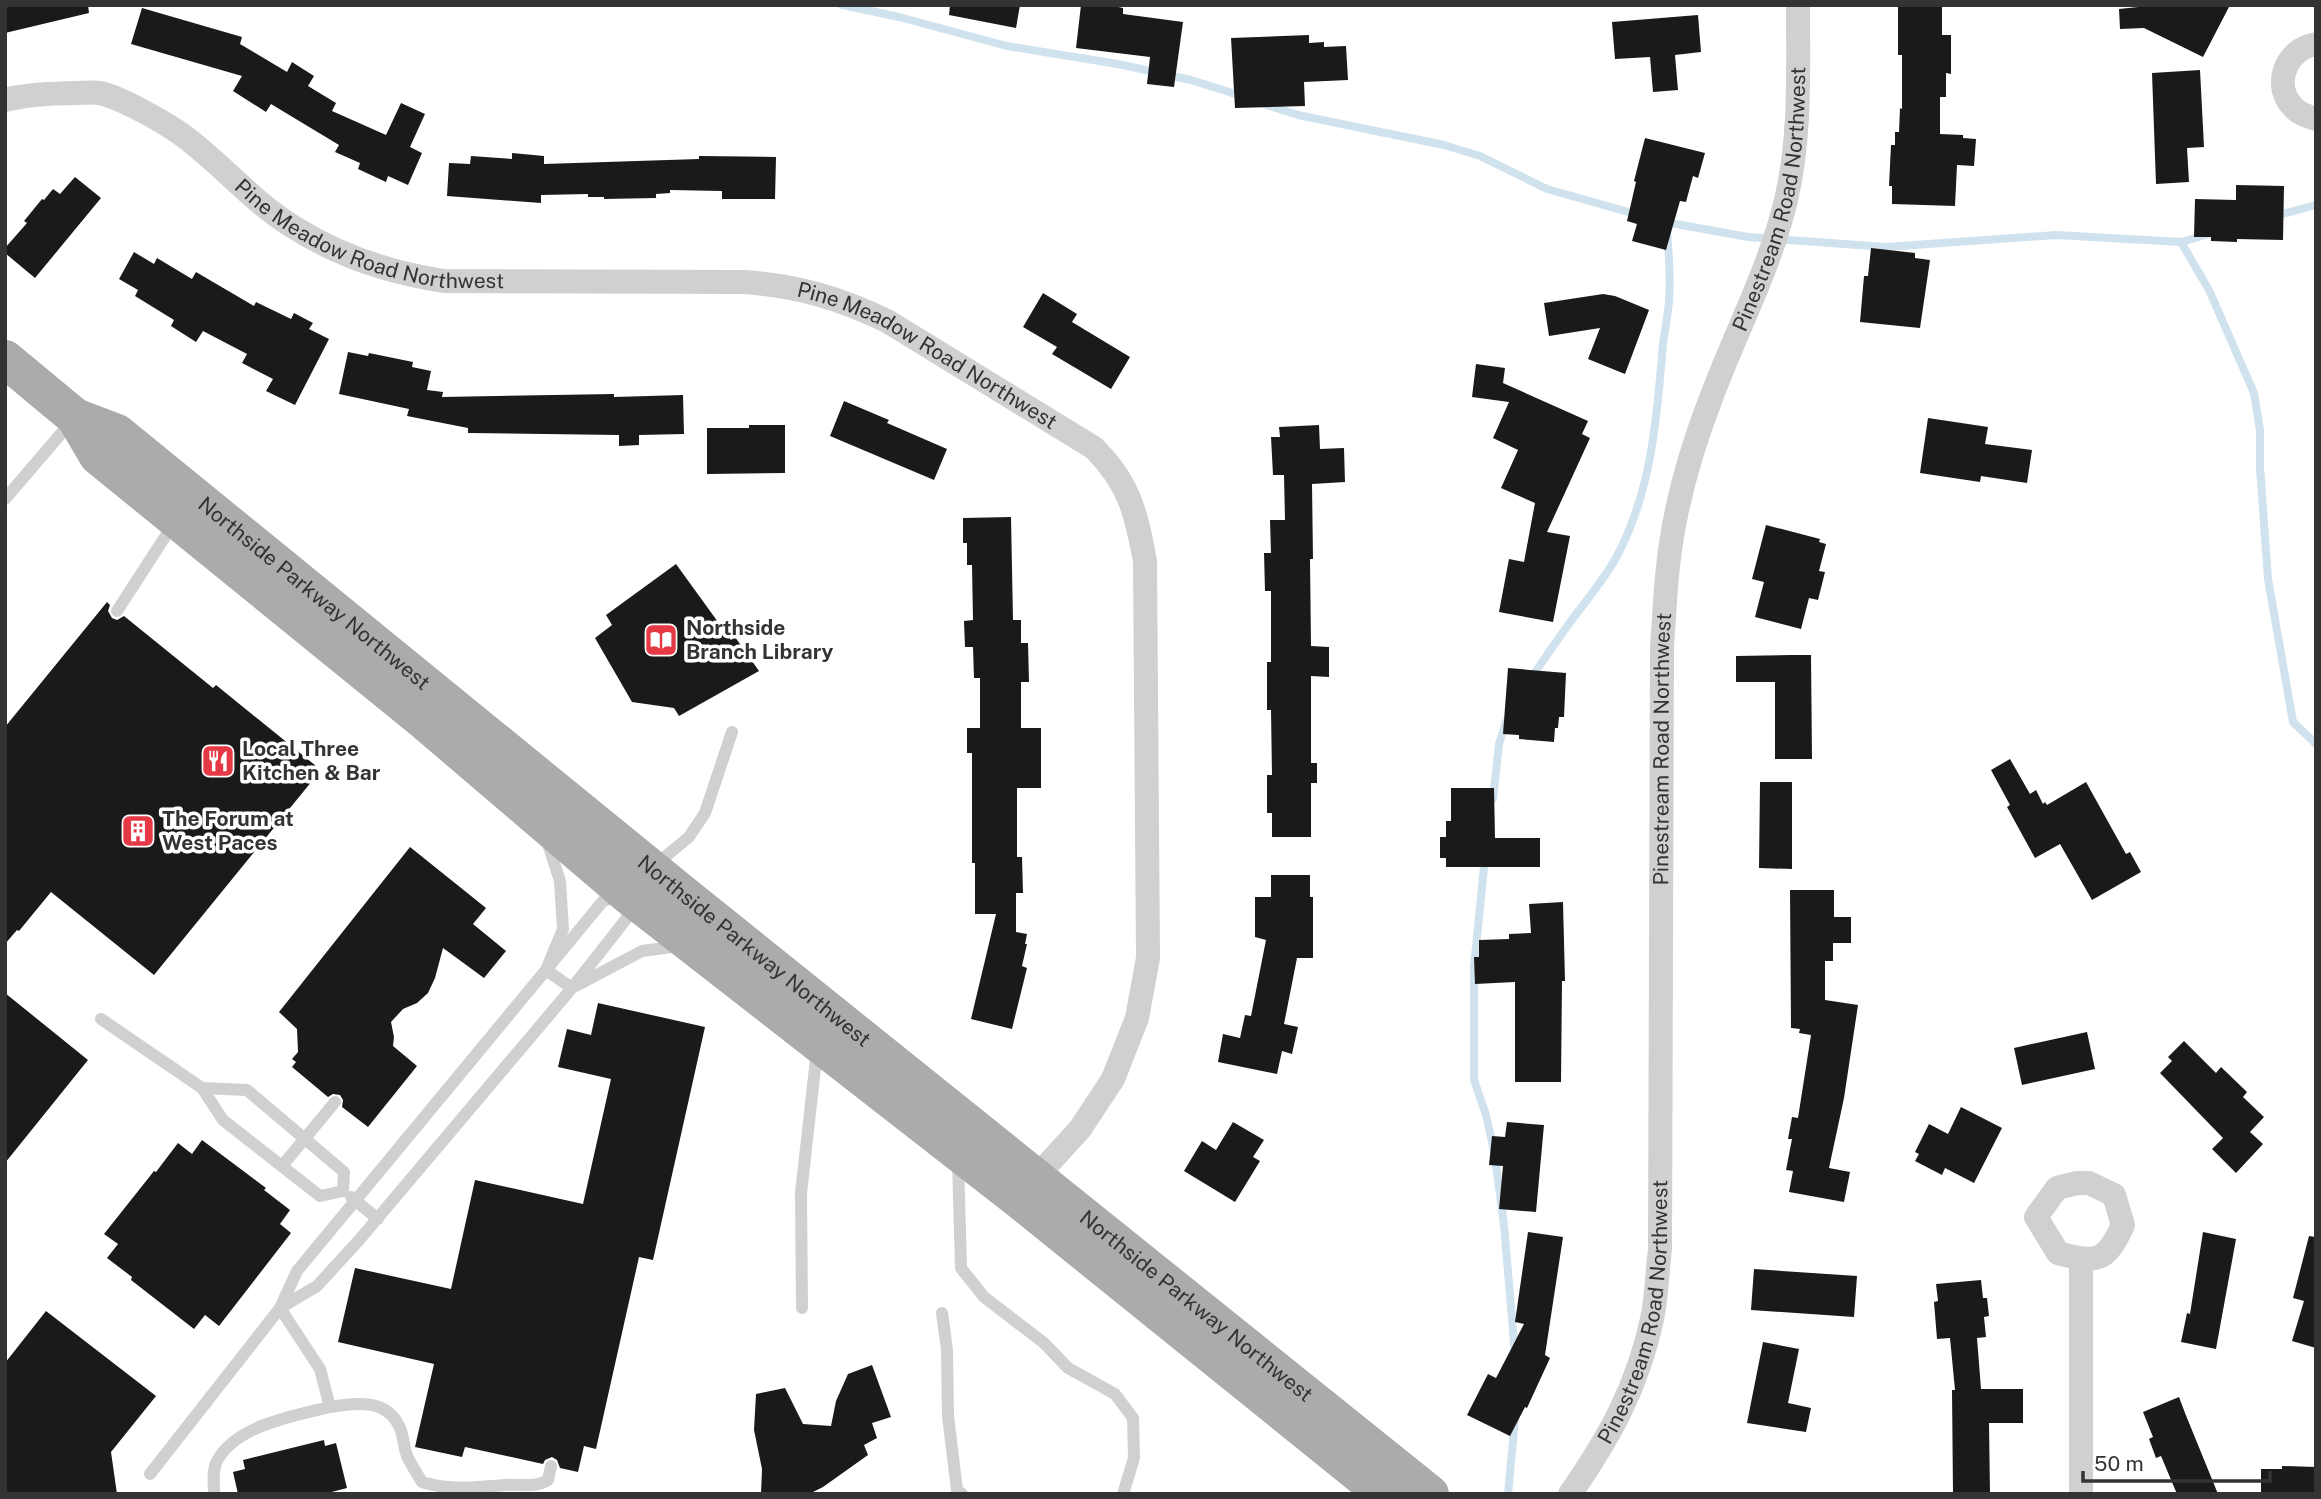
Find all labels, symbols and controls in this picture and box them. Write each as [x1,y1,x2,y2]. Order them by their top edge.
street label: Pinestream Road Northwest [1727,67,1810,335]
street label: Pine Meadow Road Northwest [230,174,504,293]
street label: Pine Meadow Road Northwest [795,277,1062,434]
street label: Northside Parkway Northwest [193,491,435,695]
street label: Pinestream Road Northwest [1648,612,1676,886]
place label: Northside Branch Library [686,615,834,664]
library icon: Northside Branch Library [642,621,680,659]
place label: Local Three Kitchen & Bar [242,736,381,785]
restaurant icon: Local Three Kitchen & Bar [199,742,237,780]
place label: The Forum at West Paces [162,806,294,855]
building icon: The Forum at West Paces [119,812,157,850]
street label: Northside Parkway Northwest [633,849,876,1052]
street label: Pinestream Road Northwest [1592,1180,1672,1448]
street label: Northside Parkway Northwest [1075,1205,1318,1407]
scale bar [2083,1440,2270,1484]
text: 50 m [2094,1451,2144,1476]

